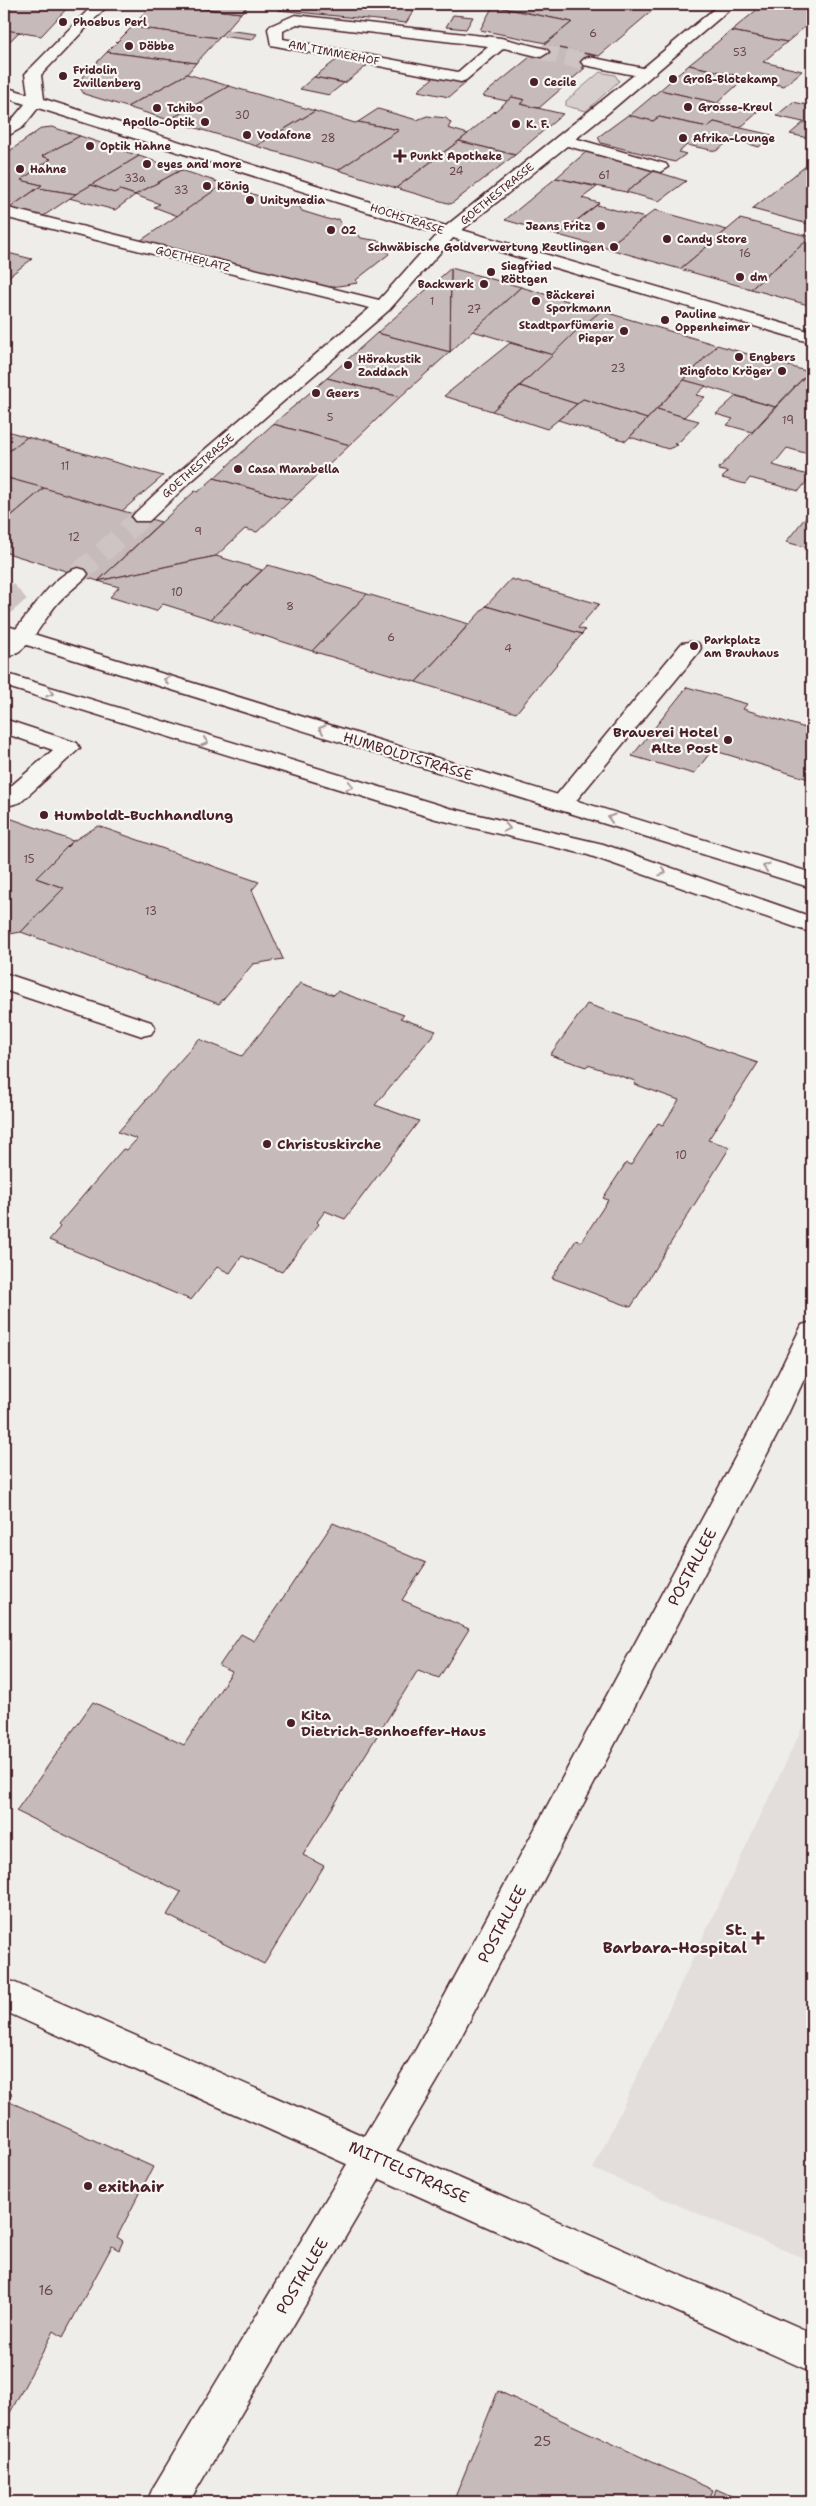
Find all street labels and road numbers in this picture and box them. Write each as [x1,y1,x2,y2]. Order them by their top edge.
street label: AM TIMMERHOF [287,37,381,69]
street label: GOETHESTRASSE [457,160,537,228]
street label: HOCHSTRASSE [368,200,446,238]
street label: GOETHEPLATZ [154,242,232,276]
street label: GOETHESTRASSE [159,430,237,501]
street label: HUMBOLDTSTRASSE [341,728,475,784]
street label: POSTALLEE [663,1524,721,1610]
street label: POSTALLEE [473,1881,531,1967]
street label: MITTELSTRASSE [346,2136,472,2208]
street label: POSTALLEE [271,2234,333,2318]

